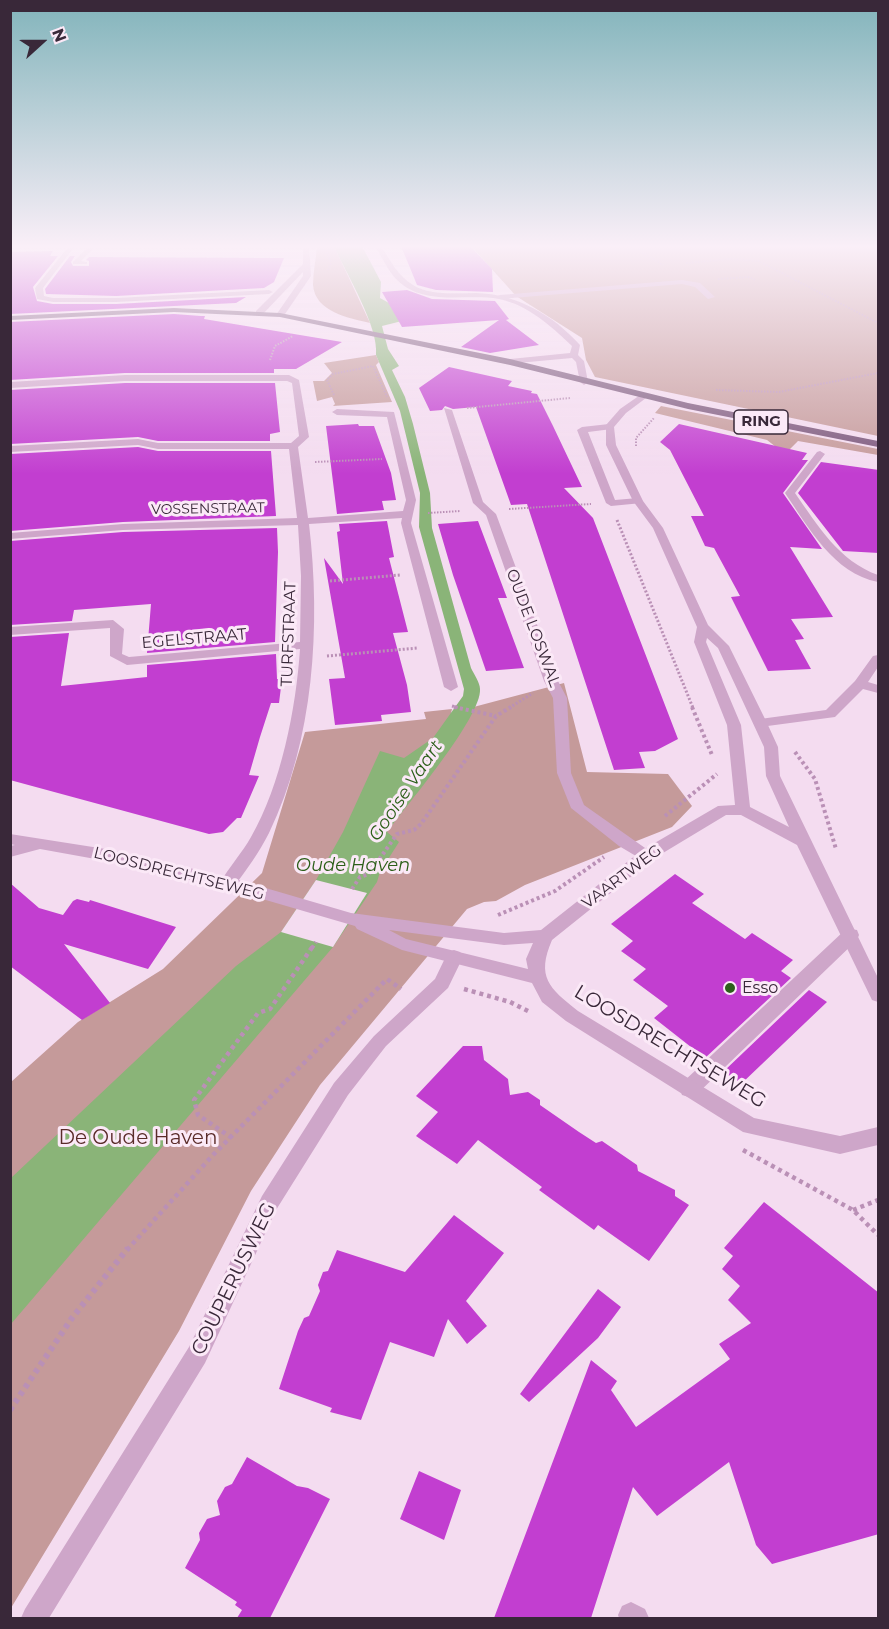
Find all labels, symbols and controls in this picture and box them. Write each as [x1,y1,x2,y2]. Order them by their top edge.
north arrow [12,12,72,72]
text: N [48,26,70,45]
road number: RING [734,410,788,434]
street label: VOSSENSTRAAT [151,500,265,518]
street label: OUDE LOSWAL [502,566,564,690]
street label: TURFSTRAAT [278,581,300,687]
street label: EGELSTRAAT [141,625,247,653]
water label: Gooise Vaart [364,737,448,845]
street label: VAARTWEG [578,841,666,913]
street label: LOOSDRECHTSEWEG [91,843,267,905]
water label: Oude Haven [296,855,410,877]
place label: Esso [742,978,778,998]
street label: LOOSDRECHTSEWEG [570,980,770,1114]
marker: Esso [723,981,737,995]
park label: De Oude Haven [59,1126,217,1150]
street label: COUPERUSWEG [187,1199,281,1359]

